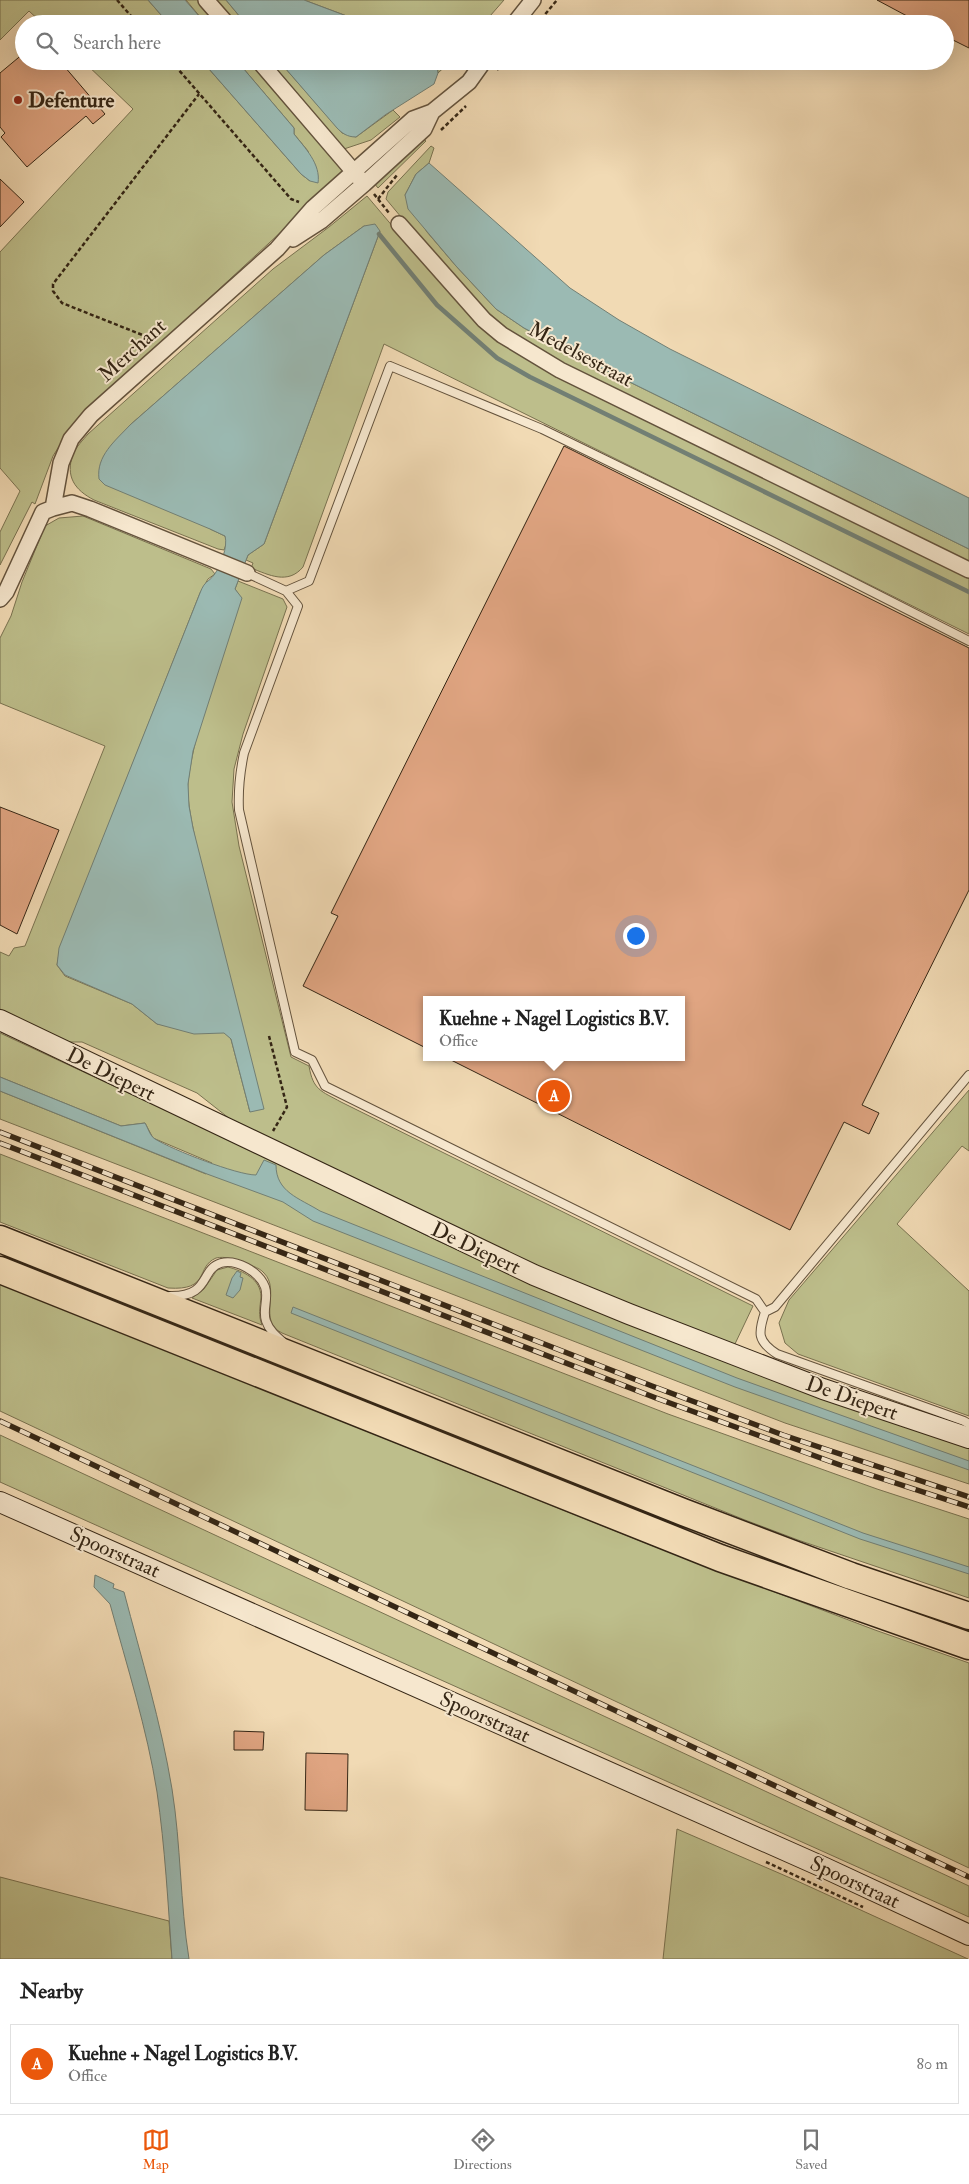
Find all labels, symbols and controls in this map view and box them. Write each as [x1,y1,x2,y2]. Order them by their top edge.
search box [15,15,954,70]
icon: search [33,29,61,57]
text: Search here [73,31,161,55]
place label: Defenture [28,87,114,114]
marker: Defenture [12,94,24,106]
street label: Merchant [93,313,172,388]
street label: Medelsestraat [524,315,638,393]
your location [623,923,649,949]
popup [423,996,685,1061]
text: Kuehne + Nagel Logistics B.V. [439,1007,669,1031]
text: Office [439,1031,478,1051]
street label: De Diepert [62,1041,160,1108]
pin: A [538,1077,570,1115]
street label: De Diepert [427,1216,525,1281]
street label: De Diepert [802,1370,902,1427]
street label: Spoorstraat [65,1521,164,1584]
street label: Spoorstraat [435,1686,534,1749]
street label: Spoorstraat [805,1850,904,1915]
text: Nearby [20,1978,83,2005]
text: Kuehne + Nagel Logistics B.V. [68,2042,298,2066]
text: A [32,2054,42,2074]
text: 80 m [917,2054,948,2074]
text: Office [68,2066,107,2086]
tab: Map [142,2126,170,2173]
tab: Directions [453,2126,512,2173]
tab: Saved [795,2126,827,2173]

